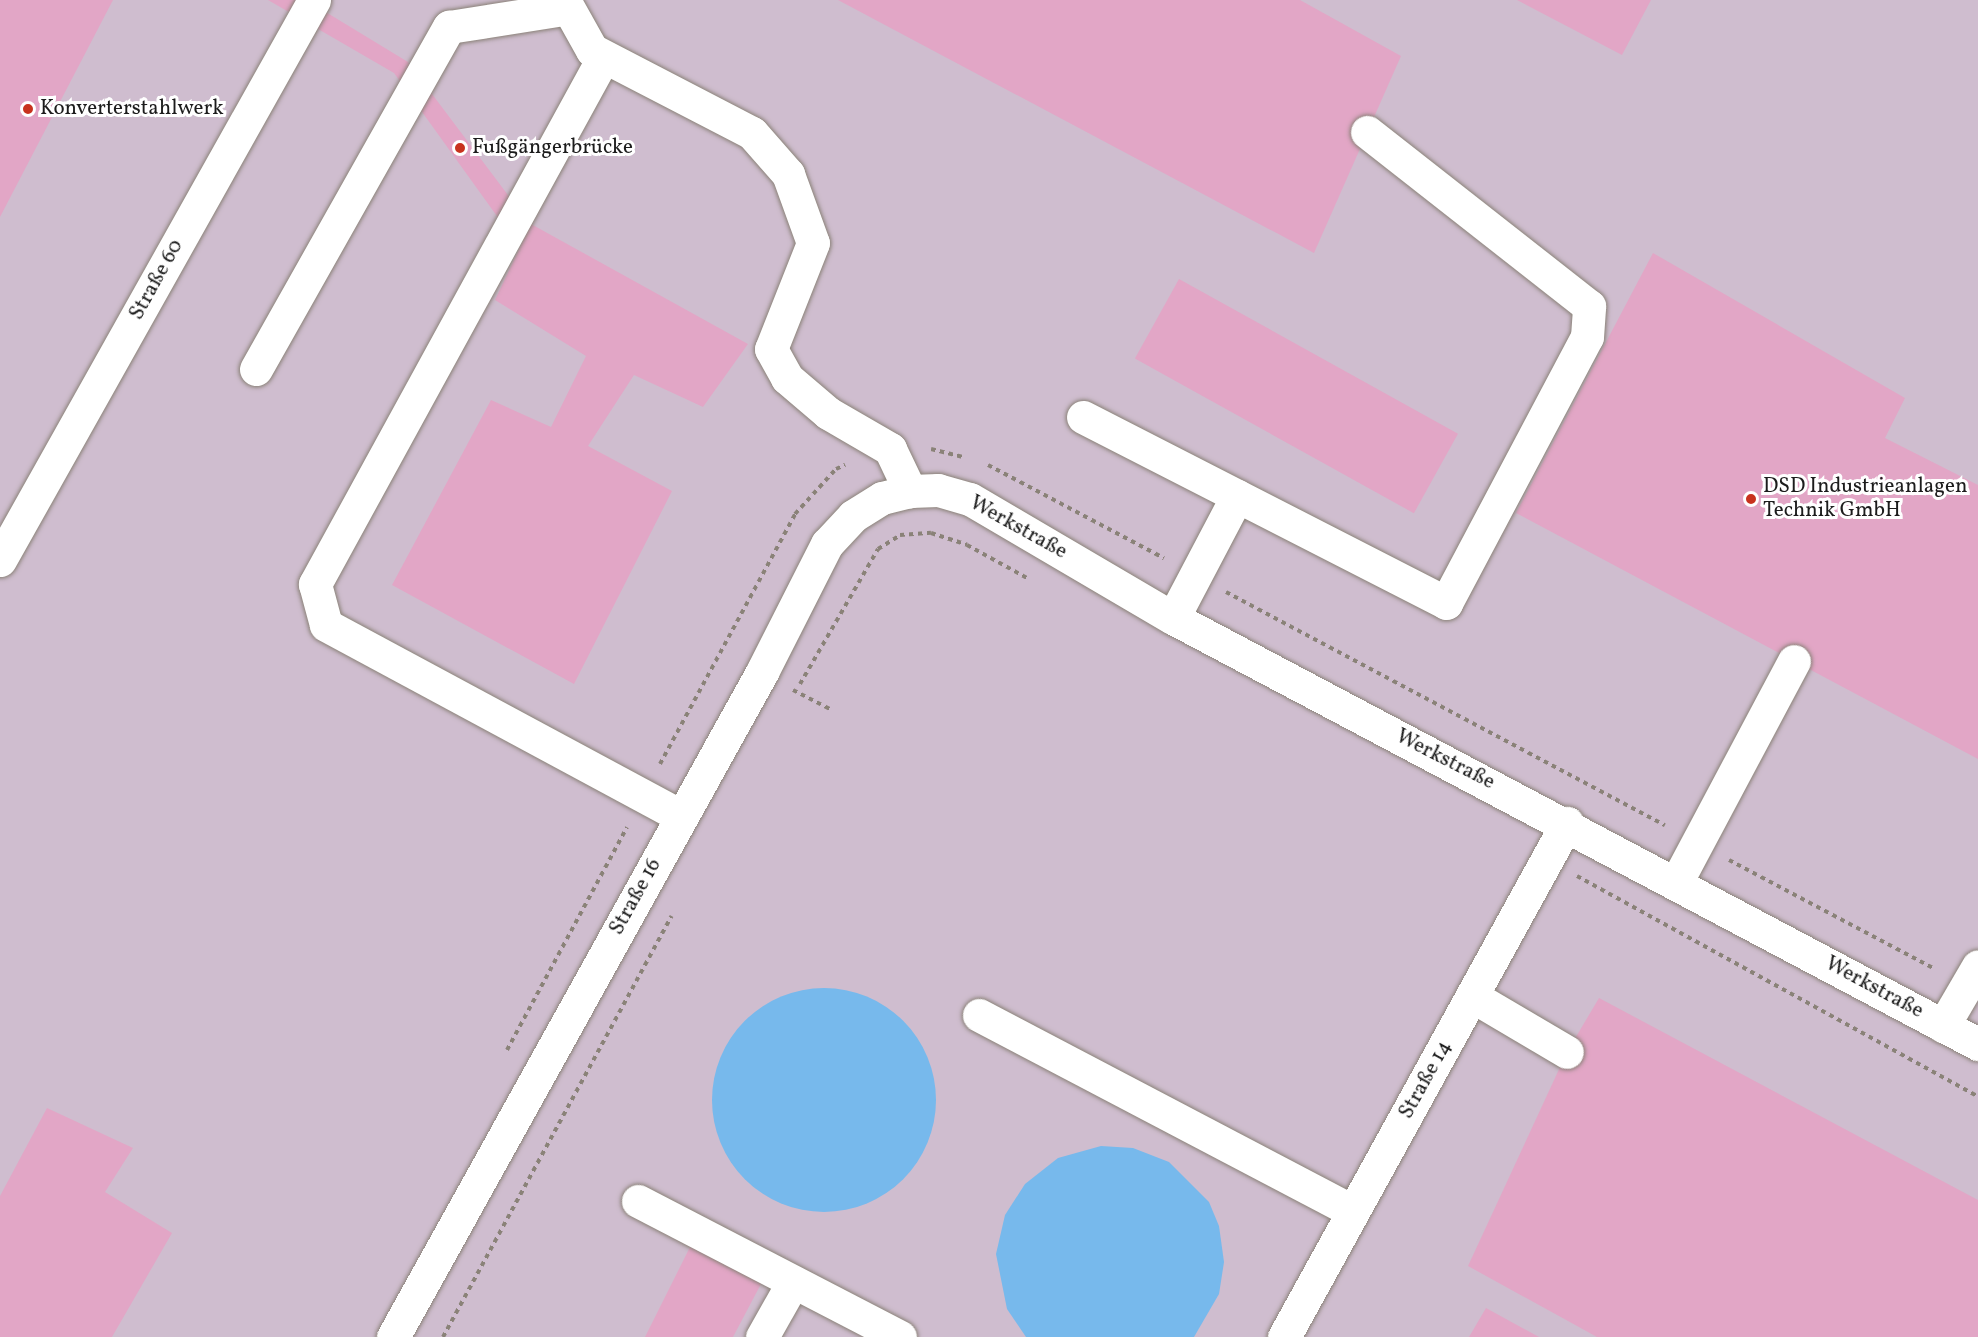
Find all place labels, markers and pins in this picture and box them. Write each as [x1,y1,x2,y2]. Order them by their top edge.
place label: Konverterstahlwerk [40,96,224,122]
marker: Konverterstahlwerk [21,102,35,116]
place label: Fußgängerbrücke [472,135,633,161]
marker: Fußgängerbrücke [453,141,467,155]
place label: DSD Industrieanlagen Technik GmbH [1763,474,1967,524]
marker: DSD Industrieanlagen Technik GmbH [1744,492,1758,506]

